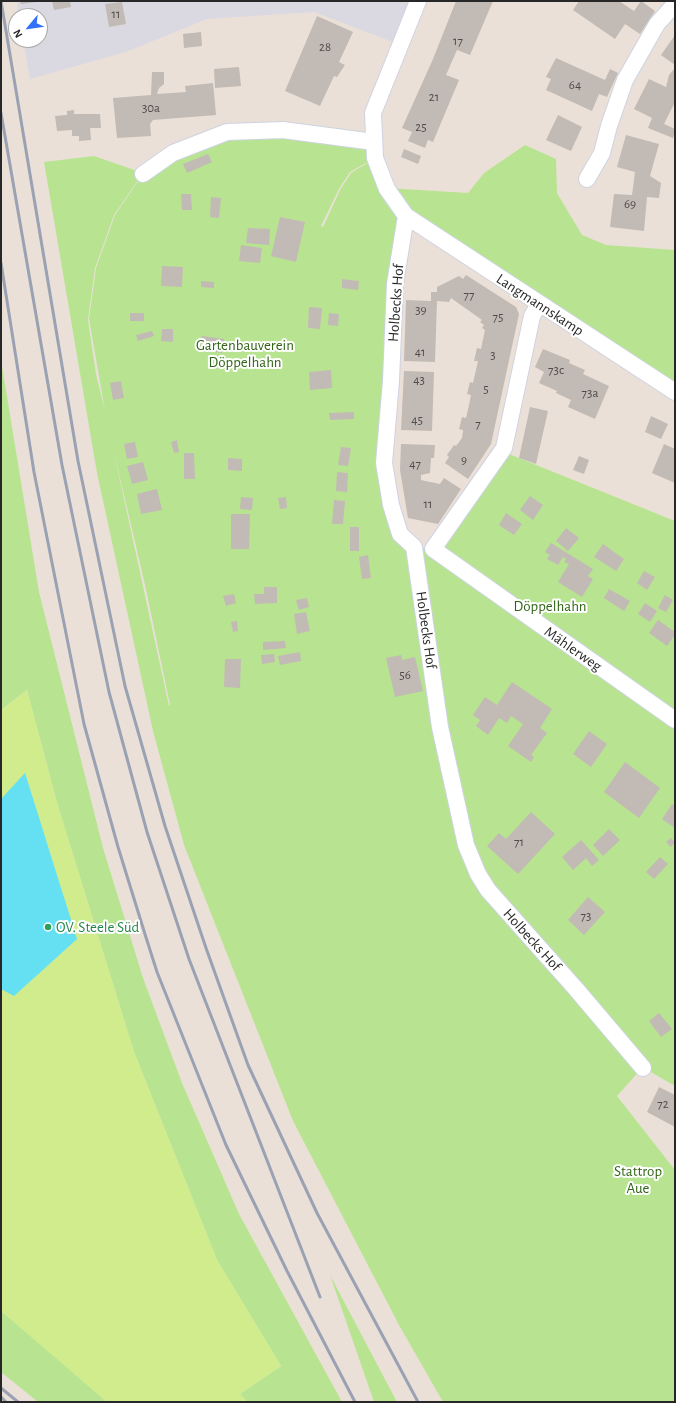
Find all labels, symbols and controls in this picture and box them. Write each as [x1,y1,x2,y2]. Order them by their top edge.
house number: 11 [112,6,120,22]
north arrow [8,8,48,48]
text: N [11,28,25,40]
house number: 17 [453,33,463,49]
house number: 28 [319,39,331,55]
house number: 64 [569,77,581,93]
house number: 21 [429,89,439,105]
house number: 30a [142,100,160,116]
house number: 25 [415,119,427,135]
house number: 69 [624,196,636,212]
street label: Holbecks Hof [384,264,408,342]
street label: Langmannskamp [493,270,587,340]
house number: 77 [464,287,474,303]
house number: 39 [415,302,427,318]
house number: 75 [493,309,503,325]
park label: Gartenbauverein Döppelhahn [196,336,294,371]
house number: 41 [415,344,425,360]
house number: 3 [490,347,496,363]
house number: 73c [548,362,564,378]
house number: 43 [413,372,425,388]
house number: 5 [483,381,489,397]
house number: 73a [582,385,598,401]
house number: 45 [411,412,423,428]
house number: 7 [475,416,481,432]
house number: 9 [461,452,467,468]
house number: 47 [409,456,421,472]
house number: 11 [424,496,432,512]
street label: Holbecks Hof [412,590,440,670]
park label: Döppelhahn [513,597,587,615]
street label: Mählerweg [541,623,605,675]
house number: 56 [399,667,411,683]
house number: 71 [514,834,524,850]
street label: Holbecks Hof [499,905,565,975]
house number: 73 [581,908,591,924]
place label: OV. Steele Süd [56,918,139,936]
marker: OV. Steele Süd [43,922,53,932]
house number: 72 [657,1096,669,1112]
park label: Stattrop Aue [614,1162,662,1197]

